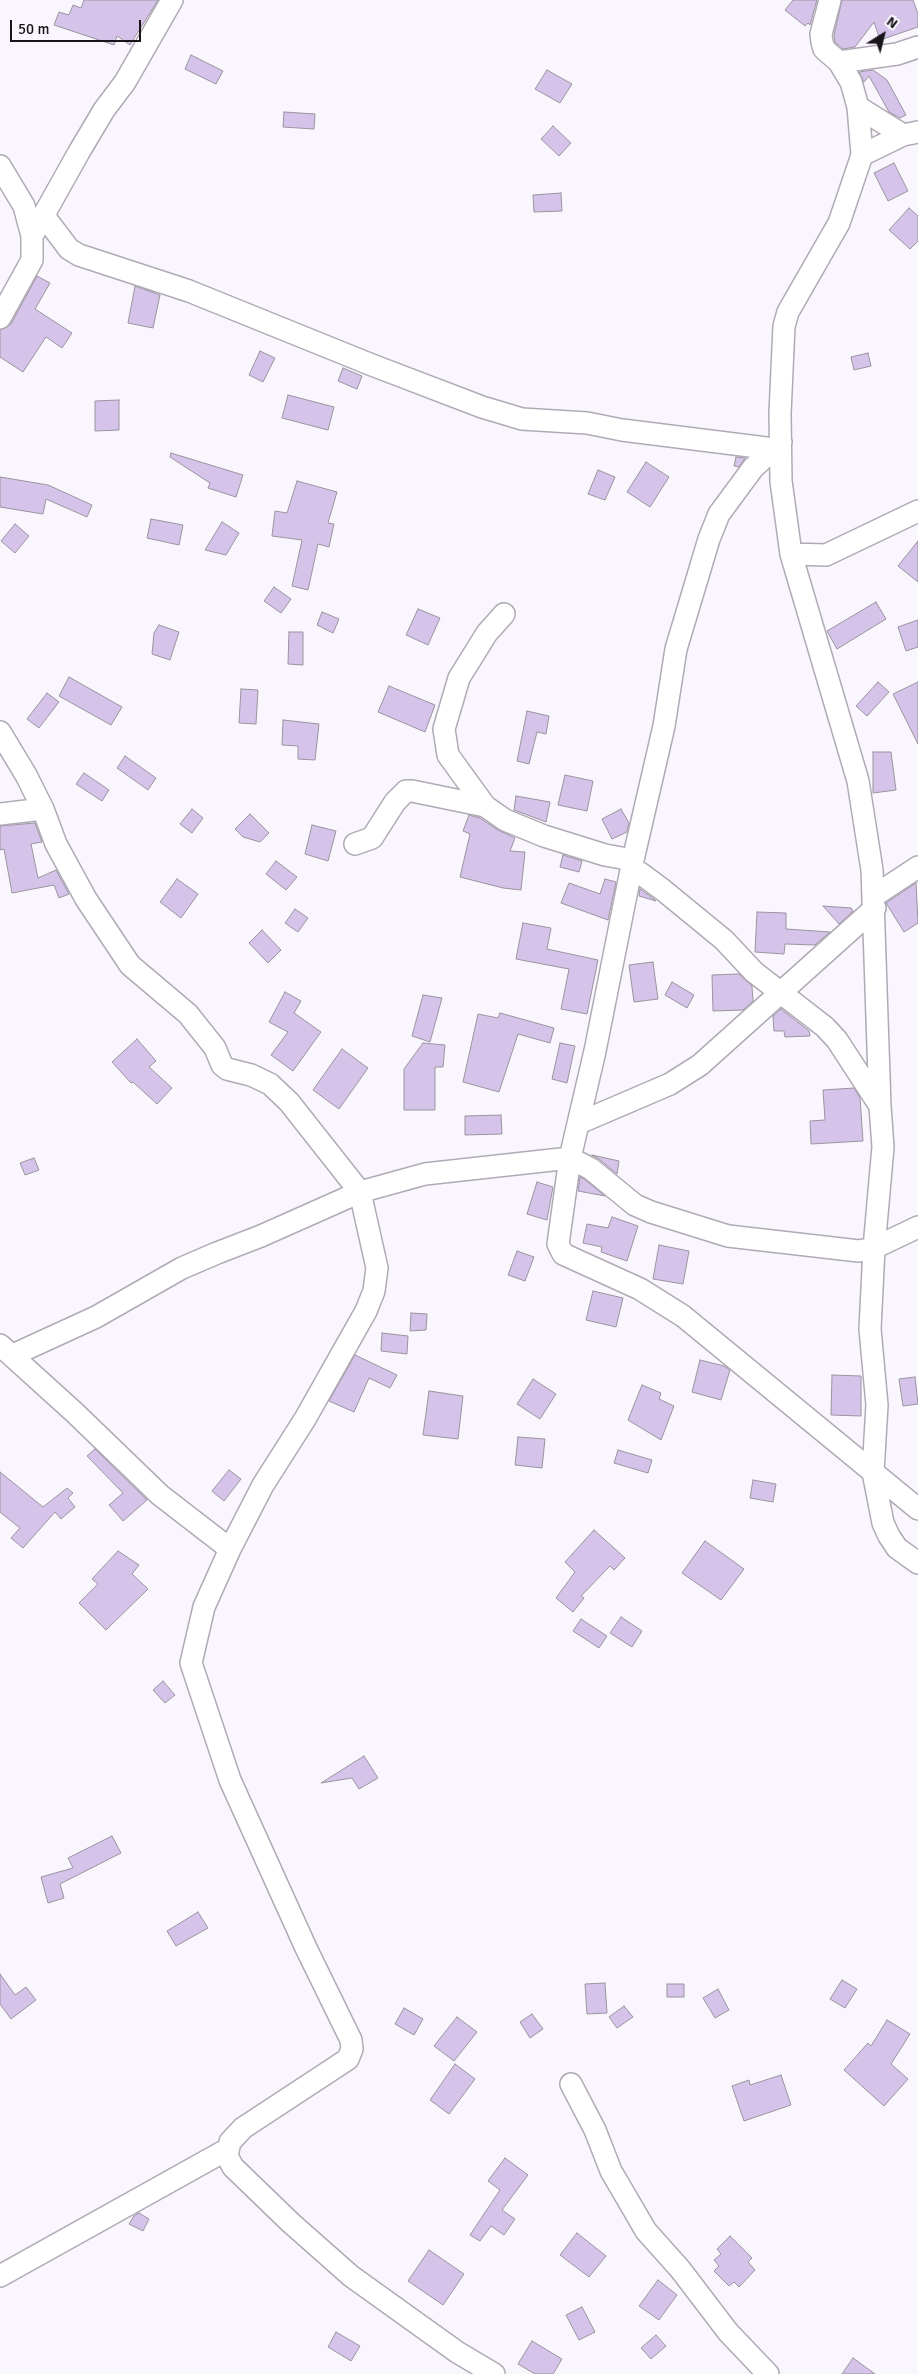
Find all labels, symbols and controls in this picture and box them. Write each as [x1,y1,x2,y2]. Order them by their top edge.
scale bar [12,10,144,42]
north arrow [858,10,908,60]
text: N [883,13,901,32]
text: 50 m [18,20,49,38]

